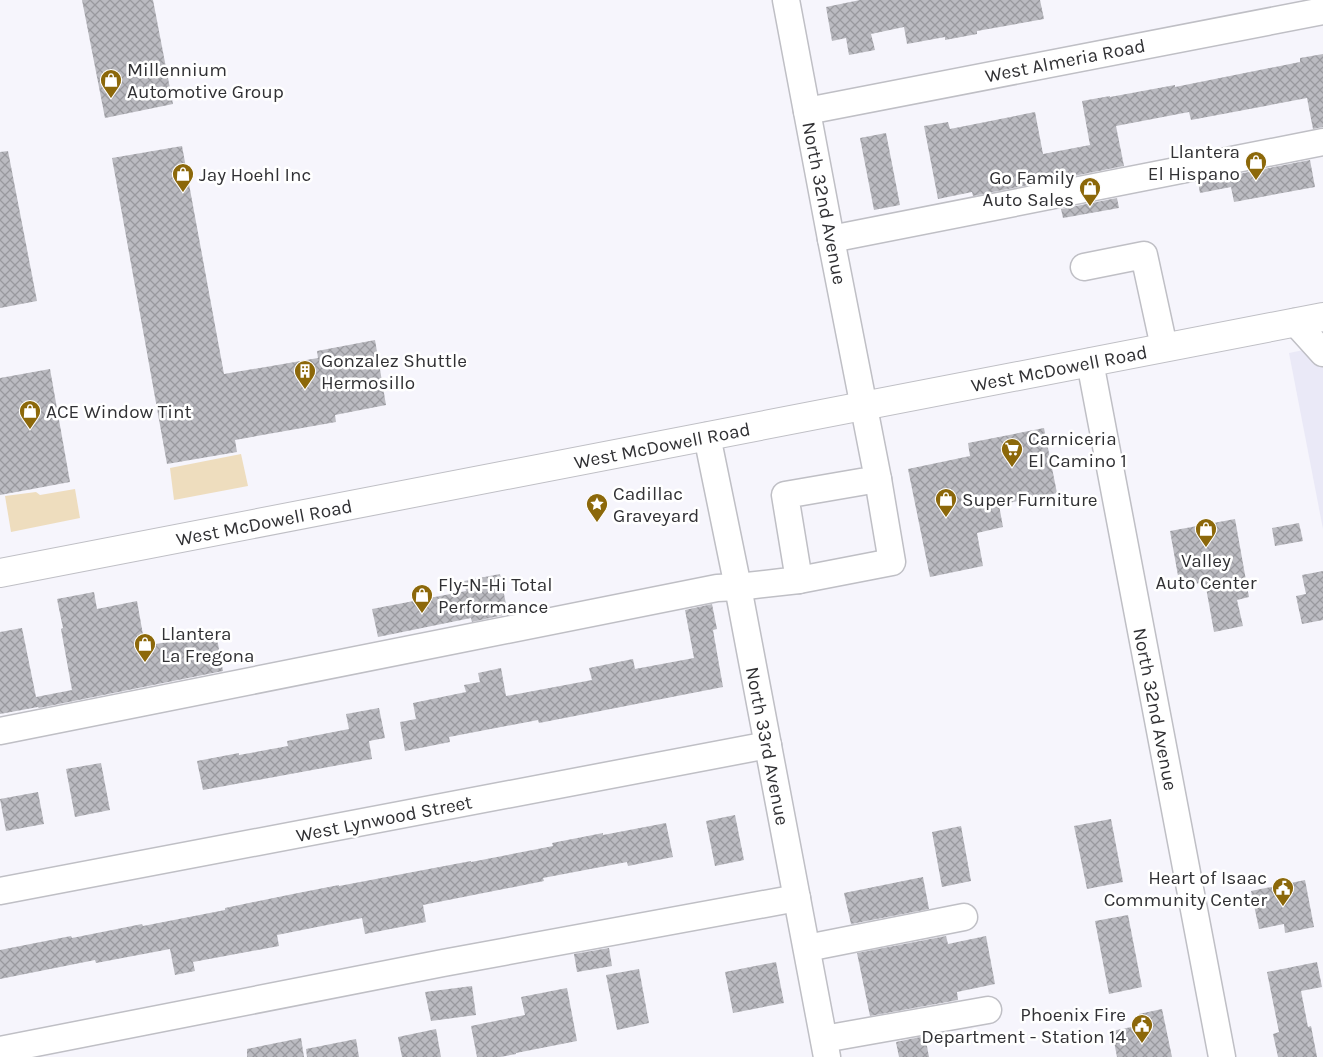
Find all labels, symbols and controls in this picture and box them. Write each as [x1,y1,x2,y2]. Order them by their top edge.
street label: West Almeria Road [983,35,1147,87]
place label: Millennium Automotive Group [127,59,284,103]
shop icon: Millennium Automotive Group [99,68,123,99]
street label: North 32nd Avenue [797,120,851,286]
place label: Llantera El Hispano [1148,141,1240,185]
shop icon: Llantera El Hispano [1244,150,1268,181]
shop icon: Jay Hoehl Inc [171,162,195,193]
place label: Jay Hoehl Inc [199,164,311,186]
place label: Go Family Auto Sales [983,167,1074,211]
shop icon: Go Family Auto Sales [1078,176,1102,207]
street label: West McDowell Road [969,341,1149,397]
place label: Gonzalez Shuttle Hermosillo [321,350,467,394]
building icon: Gonzalez Shuttle Hermosillo [293,359,317,390]
shop icon: ACE Window Tint [18,399,42,430]
place label: ACE Window Tint [46,401,192,423]
street label: West McDowell Road [572,418,752,474]
place label: Carniceria El Camino 1 [1028,428,1127,472]
supermarket icon: Carniceria El Camino 1 [1000,437,1024,468]
place label: Cadillac Graveyard [613,483,699,527]
shop icon: Super Furniture [934,487,958,518]
place label: Super Furniture [962,489,1098,511]
place icon: Cadillac Graveyard [585,492,609,523]
street label: West McDowell Road [174,495,354,551]
shop icon: Valley Auto Center [1194,517,1218,548]
place label: Valley Auto Center [1155,550,1257,594]
place label: Fly-N-Hi Total Performance [438,574,553,618]
shop icon: Fly-N-Hi Total Performance [410,583,434,614]
place label: Llantera La Fregona [161,623,254,667]
street label: North 32nd Avenue [1128,626,1182,792]
shop icon: Llantera La Fregona [133,632,157,663]
street label: North 33rd Avenue [741,665,793,827]
street label: West Lynwood Street [294,791,474,847]
place label: Heart of Isaac Community Center [1104,867,1267,911]
public building icon: Heart of Isaac Community Center [1271,876,1295,907]
place label: Phoenix Fire Department - Station 14 [921,1004,1126,1048]
public building icon: Phoenix Fire Department - Station 14 [1130,1013,1154,1044]

